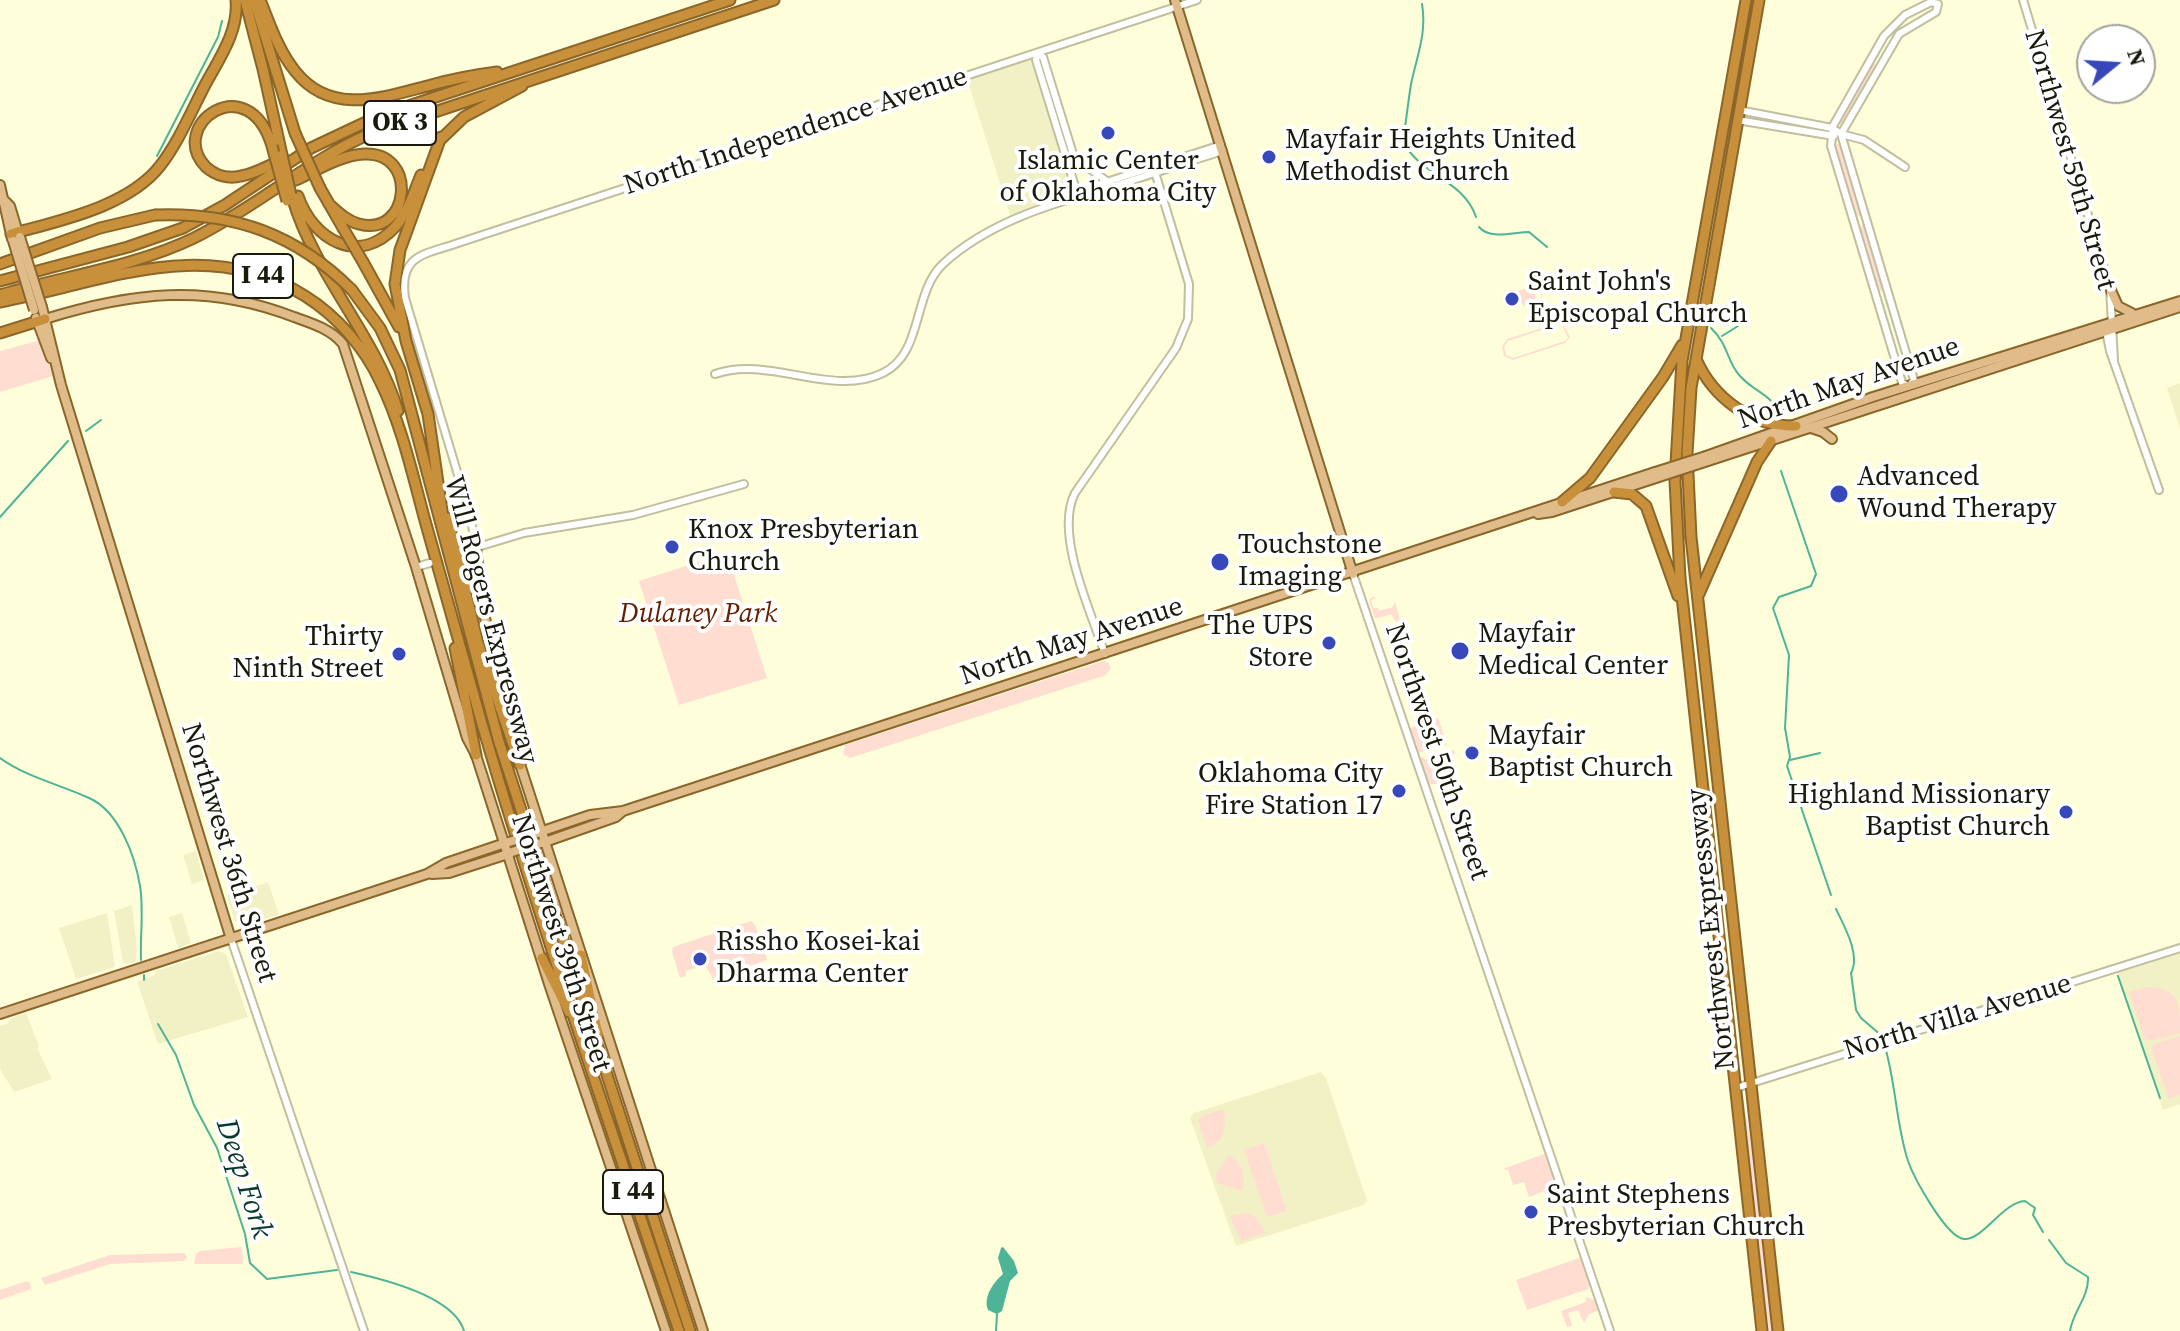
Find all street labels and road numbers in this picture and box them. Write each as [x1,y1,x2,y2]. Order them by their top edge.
street label: Northwest 59th Street [2016,26,2122,294]
street label: North Independence Avenue [620,61,972,203]
road number: OK 3 [364,101,436,145]
road number: I 44 [233,254,293,298]
street label: North May Avenue [1734,330,1964,438]
street label: Will Rogers Expressway [435,472,545,768]
street label: North May Avenue [957,590,1187,694]
street label: Northwest 50th Street [1376,619,1496,885]
street label: Northwest 36th Street [173,720,283,986]
street label: Northwest Expressway [1681,787,1743,1071]
street label: Northwest 39th Street [502,810,618,1076]
street label: North Villa Avenue [1840,967,2076,1069]
road number: I 44 [603,1170,663,1214]

